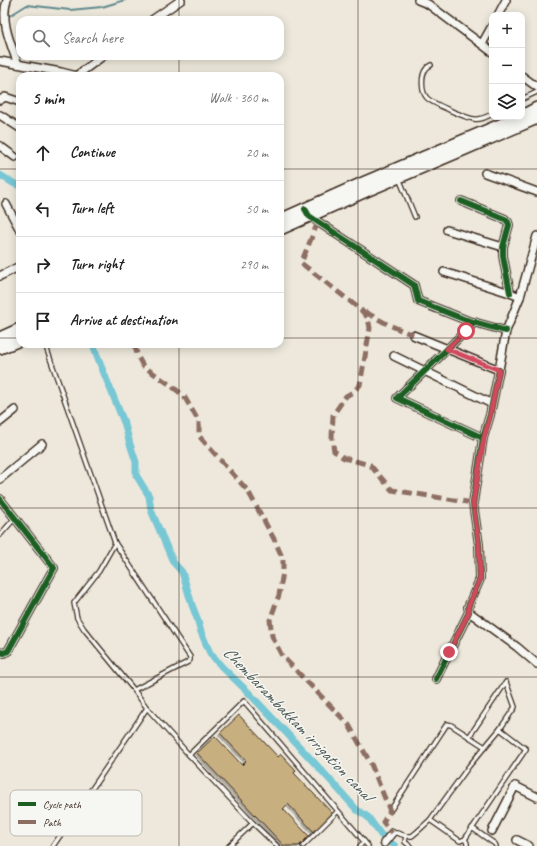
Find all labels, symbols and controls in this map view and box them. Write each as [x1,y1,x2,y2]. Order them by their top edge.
map controls [489,12,525,120]
button: + [489,12,525,48]
search box [16,16,284,60]
icon: search [30,27,52,49]
text: Search here [62,29,123,48]
button: − [489,48,525,84]
button: layers [489,84,525,120]
text: 5 min [32,88,64,109]
text: Walk · 360 m [209,90,268,106]
icon: ahead [32,142,54,164]
text: Continue [70,143,115,162]
text: 20 m [246,145,268,161]
icon: left [32,198,54,220]
text: Turn left [70,199,113,218]
text: 50 m [246,201,268,217]
icon: right [32,254,54,276]
text: Turn right [70,255,123,274]
text: 290 m [240,257,268,273]
icon: arrive [32,310,54,332]
text: Arrive at destination [70,311,177,330]
route start [457,322,475,340]
water label: Chembarambakkam irrigation canal [219,642,381,809]
route end [440,643,458,661]
legend [10,790,142,836]
text: Cycle path [43,797,82,811]
text: Path [43,815,62,829]

